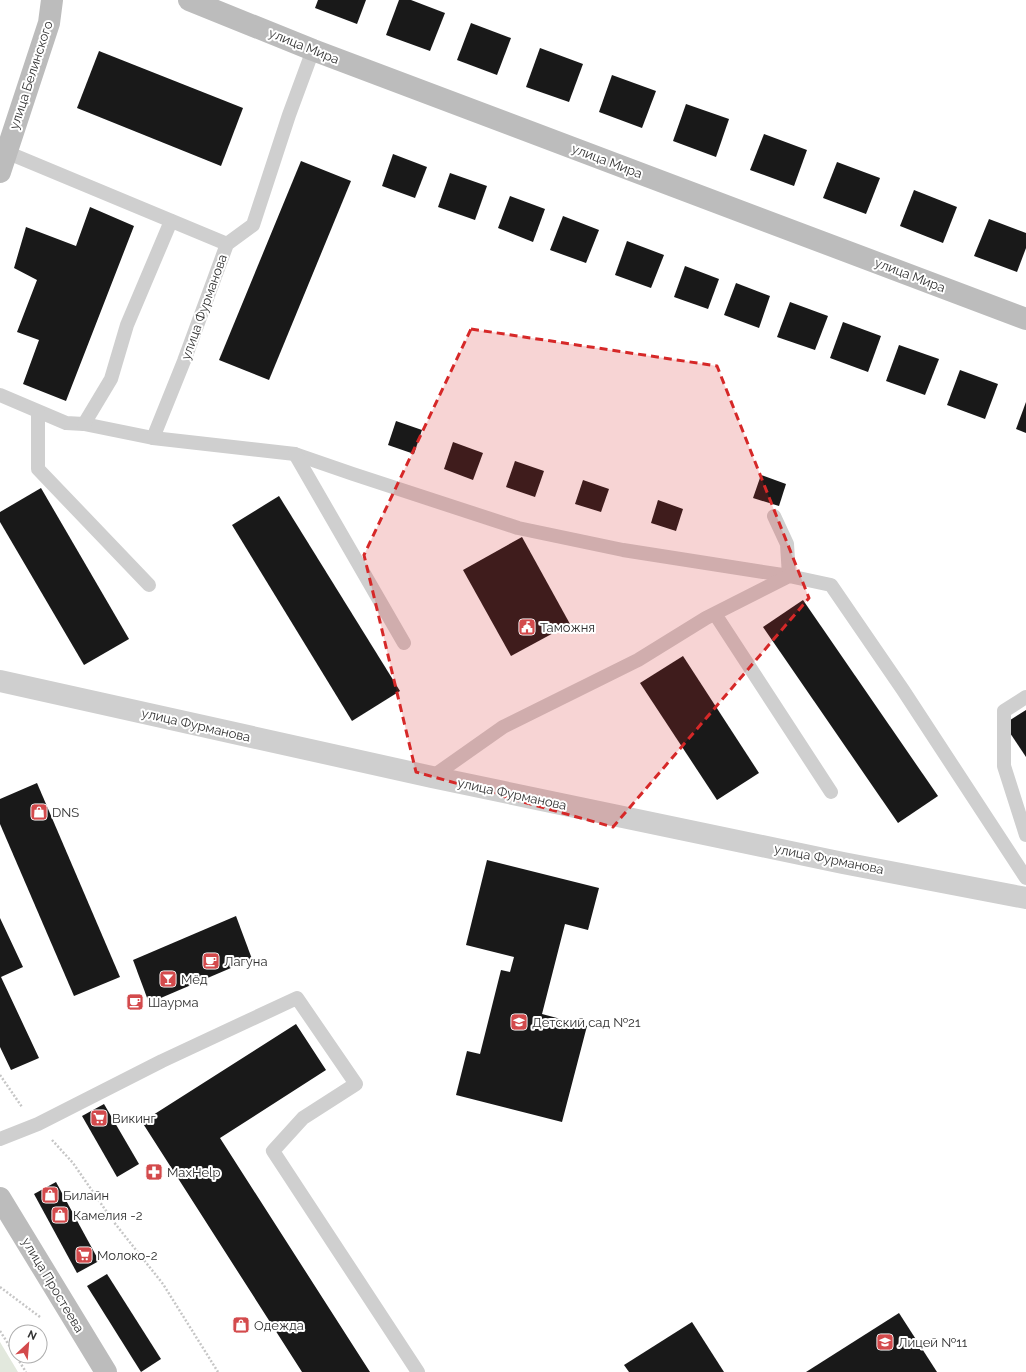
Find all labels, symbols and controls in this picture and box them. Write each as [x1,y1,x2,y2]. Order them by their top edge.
street label: улица Белинского [6,19,56,131]
street label: улица Мира [267,25,341,67]
street label: улица Мира [570,141,644,181]
street label: улица Фурманова [178,252,230,362]
street label: улица Мира [873,255,947,295]
public building icon: Таможня [517,617,537,637]
place label: Таможня [540,620,595,635]
street label: улица Фурманова [140,705,252,745]
street label: улица Фурманова [456,775,568,813]
shop icon: DNS [29,802,49,822]
place label: DNS [52,805,79,820]
street label: улица Фурманова [773,841,885,877]
cafe icon: Лагуна [201,951,221,971]
place label: Лагуна [224,954,268,969]
bar icon: Мёд [158,969,178,989]
place label: Мёд [181,972,208,987]
cafe icon: Шаурма [125,992,145,1012]
place label: Шаурма [148,995,199,1010]
school or university icon: Детский сад №21 [509,1012,529,1032]
place label: Детский сад №21 [532,1015,641,1030]
supermarket icon: Викинг [89,1108,109,1128]
place label: Викинг [112,1111,156,1126]
pharmacy icon: MaxHelp [144,1162,164,1182]
place label: MaxHelp [167,1165,221,1180]
shop icon: Билайн [40,1185,60,1205]
place label: Билайн [63,1188,109,1203]
shop icon: Камелия -2 [50,1205,70,1225]
place label: Камелия -2 [73,1208,143,1223]
street label: улица Простеева [19,1235,87,1335]
supermarket icon: Молоко-2 [74,1245,94,1265]
place label: Молоко-2 [97,1248,158,1263]
shop icon: Одежда [231,1315,251,1335]
place label: Одежда [254,1318,304,1333]
north arrow [8,1324,48,1364]
text: N [26,1328,39,1343]
school or university icon: Лицей №11 [875,1332,895,1352]
place label: Лицей №11 [898,1335,968,1350]

